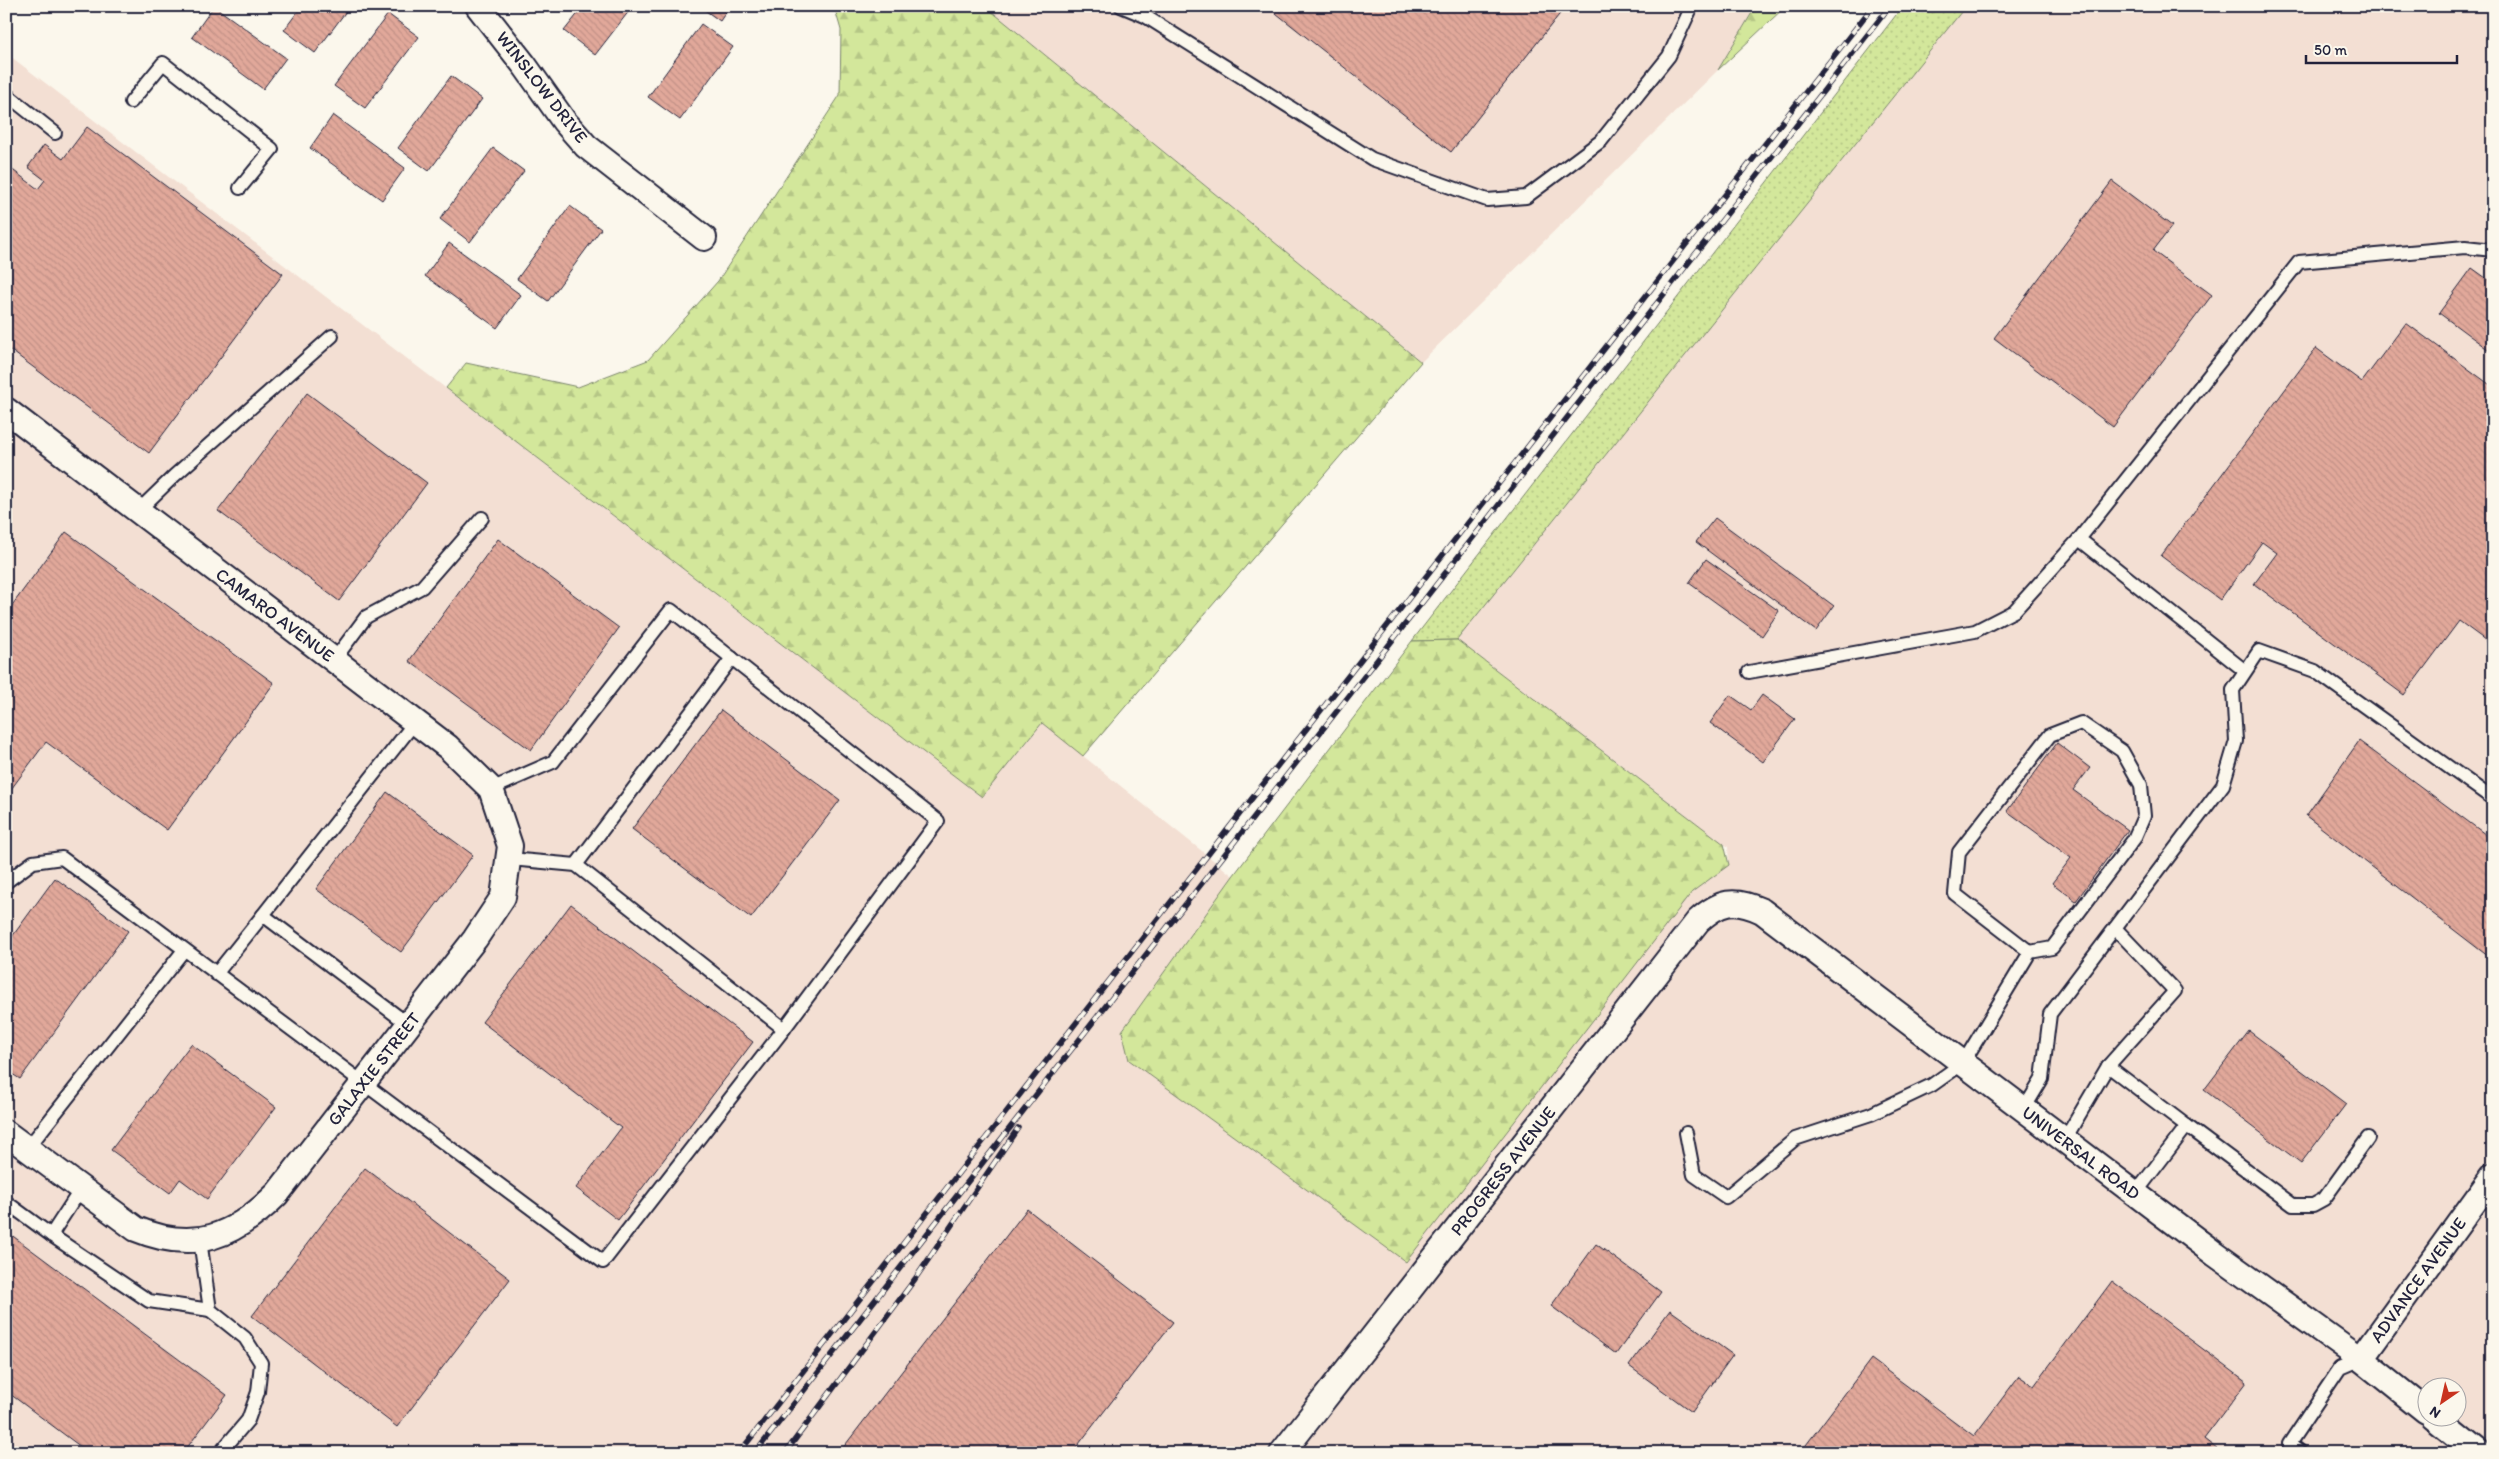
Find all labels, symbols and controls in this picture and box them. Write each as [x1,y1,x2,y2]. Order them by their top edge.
street label: WINSLOW DRIVE [491,27,593,147]
scale bar [2306,32,2458,64]
text: 50 m [2314,41,2347,59]
street label: CAMARO AVENUE [211,563,339,667]
street label: GALAXIE STREET [323,1008,425,1130]
street label: UNIVERSAL ROAD [2017,1101,2145,1205]
street label: PROGRESS AVENUE [1446,1102,1560,1240]
street label: ADVANCE AVENUE [2365,1213,2471,1347]
north arrow [2416,1376,2466,1426]
text: N [2426,1403,2444,1422]

